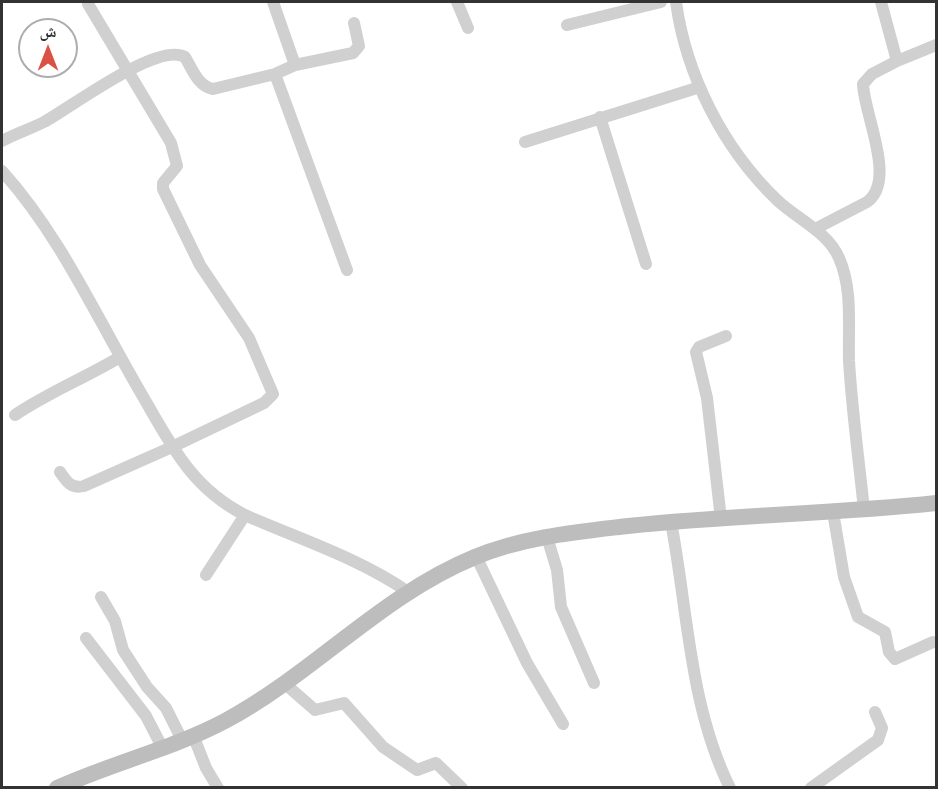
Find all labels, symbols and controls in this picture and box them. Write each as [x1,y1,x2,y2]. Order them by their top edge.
north arrow [18,18,78,78]
text: ش [40,22,56,41]

